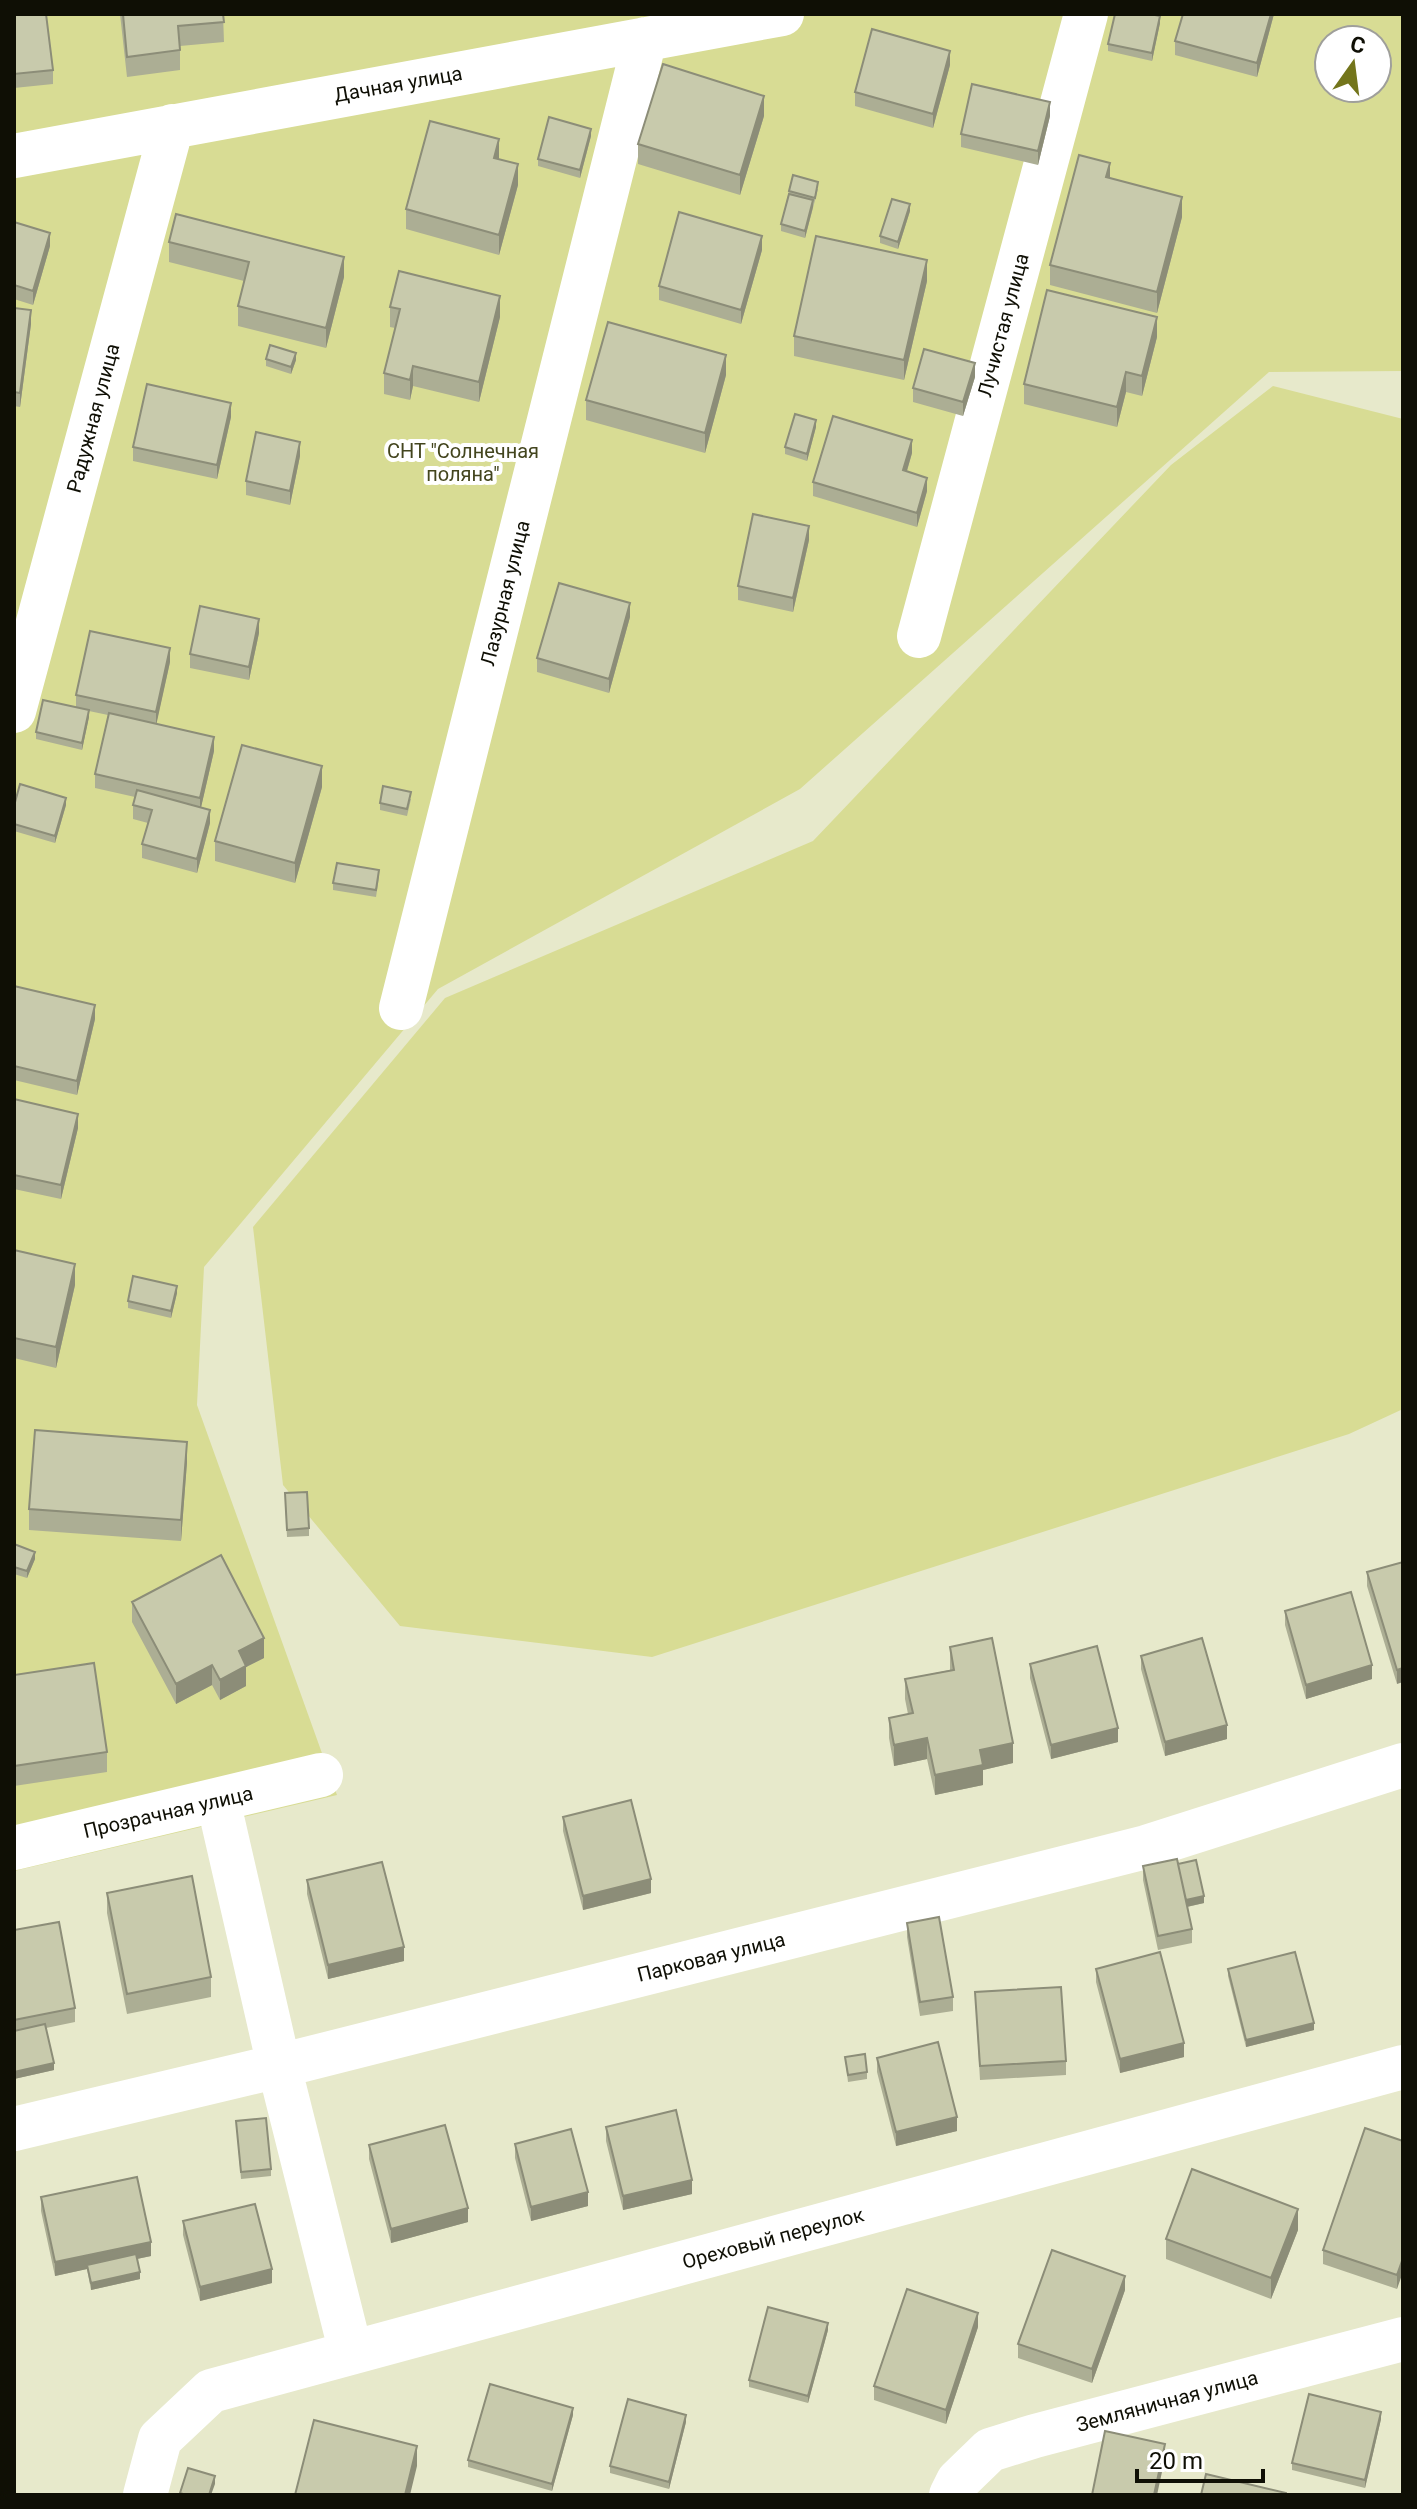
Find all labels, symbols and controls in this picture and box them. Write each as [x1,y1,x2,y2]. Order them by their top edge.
north arrow [1313,24,1393,104]
text: С [1348,31,1368,59]
street label: Дачная улица [332,61,464,107]
street label: Лучистая улица [972,251,1034,399]
street label: Радужная улица [62,341,124,495]
park label: СНТ "Солнечная поляна" [387,439,539,486]
street label: Лазурная улица [475,518,535,668]
street label: Прозрачная улица [81,1781,255,1843]
street label: Парковая улица [635,1927,787,1987]
street label: Ореховый переулок [680,2202,867,2274]
street label: Земляничная улица [1074,2365,1260,2437]
scale bar [1137,2433,1263,2483]
text: 20 m [1149,2447,1203,2475]

